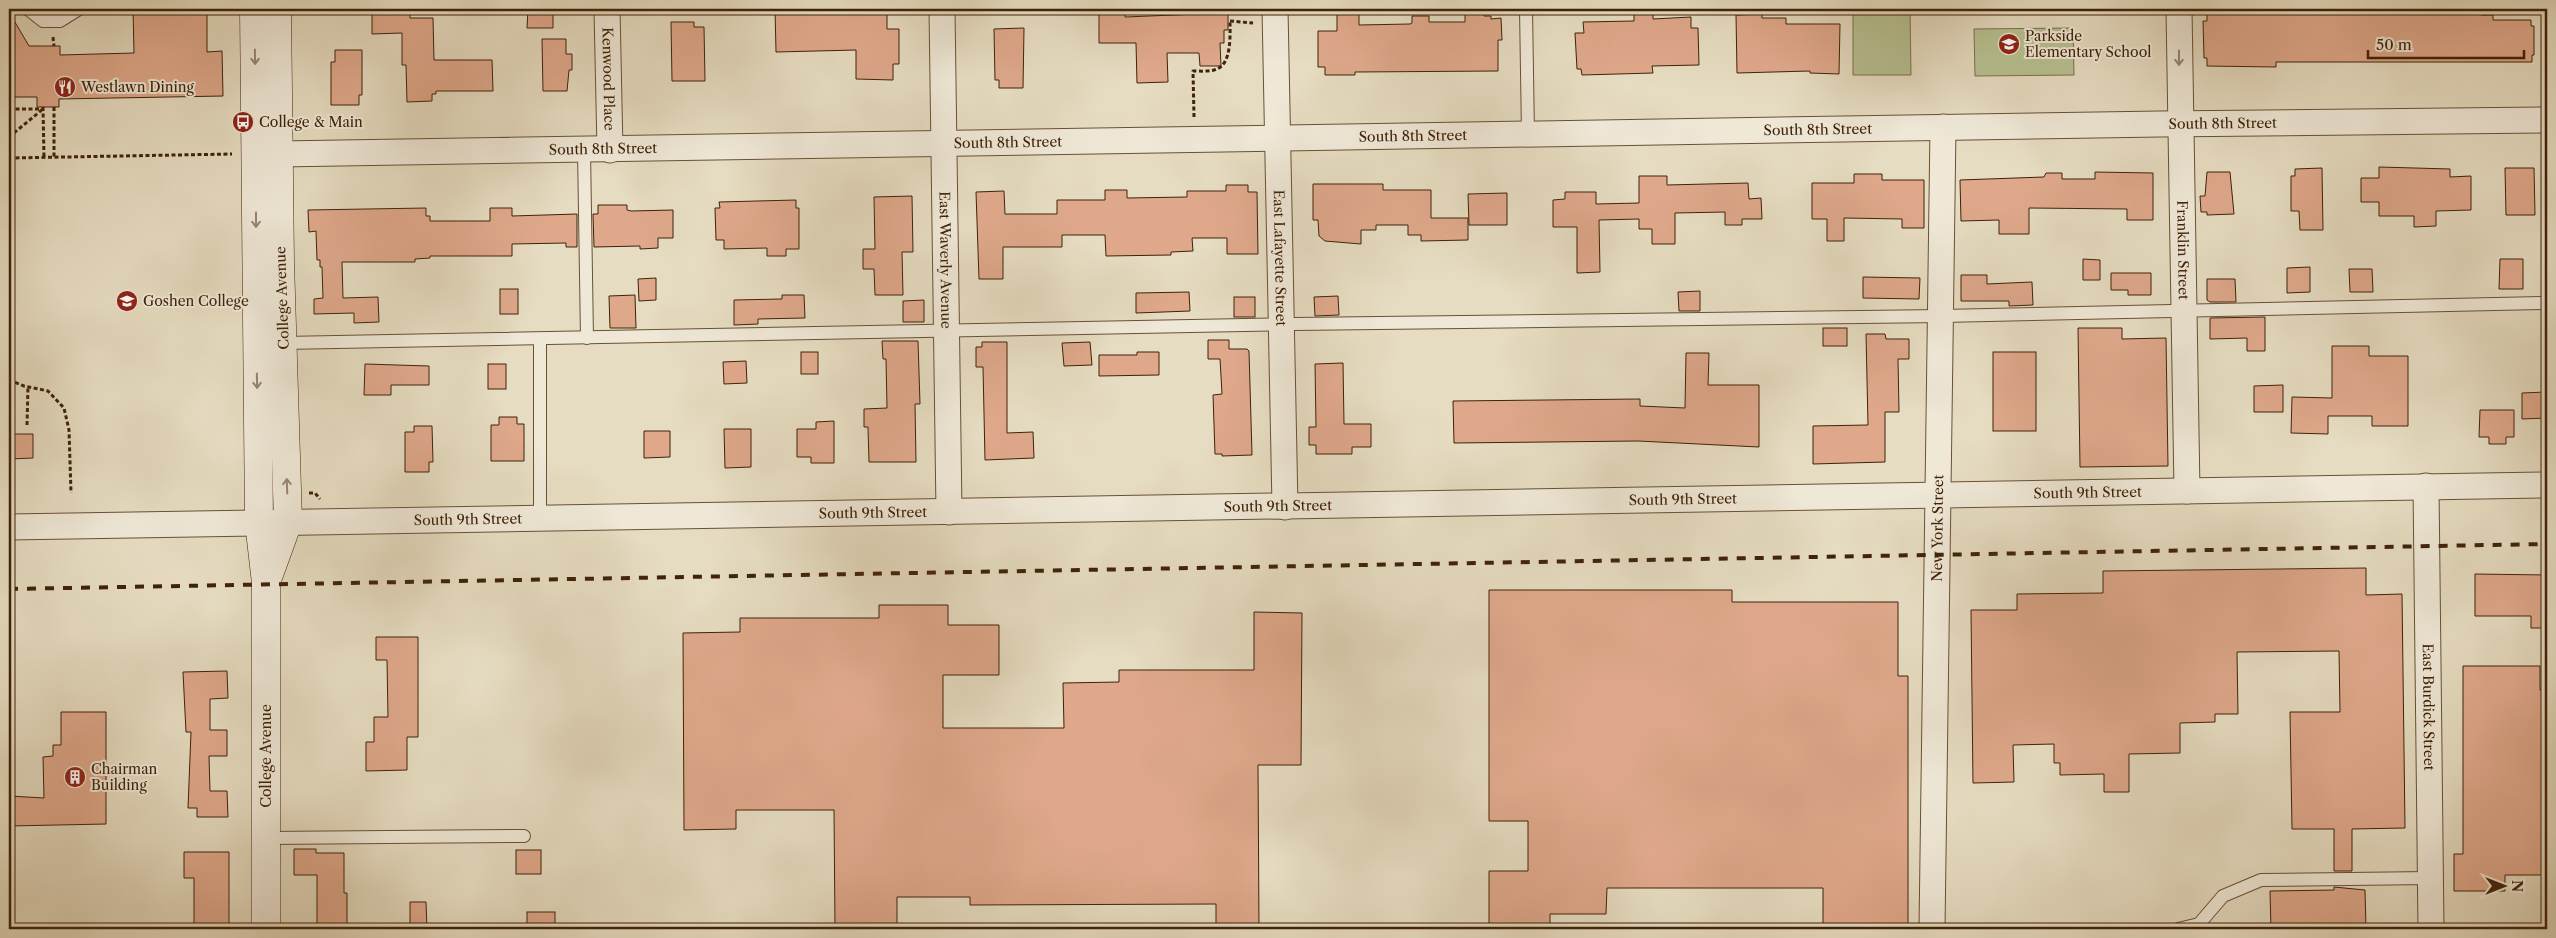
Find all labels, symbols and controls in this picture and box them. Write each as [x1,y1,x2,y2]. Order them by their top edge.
street label: Kenwood Place [598,27,619,131]
place label: Parkside Elementary School [2025,27,2151,61]
scale bar [2368,28,2525,60]
school or university icon: Parkside Elementary School [1997,32,2021,56]
text: 50 m [2376,35,2412,54]
one-way arrow [250,49,259,65]
one-way arrow [2174,49,2184,65]
restaurant icon: Westlawn Dining [53,75,77,99]
place label: Westlawn Dining [80,78,195,96]
bus stop icon: College & Main [231,110,255,134]
place label: College & Main [259,113,363,131]
street label: South 8th Street [2168,114,2277,133]
street label: South 8th Street [1763,120,1872,139]
street label: South 8th Street [1358,126,1467,146]
street label: South 8th Street [954,133,1062,152]
street label: South 8th Street [549,139,657,159]
street label: East Lafayette Street [1270,189,1290,327]
street label: East Waverly Avenue [936,191,955,329]
street label: Franklin Street [2173,200,2193,300]
one-way arrow [251,212,261,228]
street label: College Avenue [271,246,293,350]
school or university icon: Goshen College [115,289,139,313]
place label: Goshen College [143,292,249,310]
one-way arrow [252,372,261,388]
street label: New York Street [1928,474,1947,582]
one-way arrow [283,478,292,494]
street label: South 9th Street [2033,483,2142,502]
street label: South 9th Street [1628,489,1737,509]
street label: South 9th Street [1223,496,1332,516]
street label: South 9th Street [819,503,927,523]
street label: South 9th Street [414,510,522,529]
street label: East Burdick Street [2419,643,2438,771]
street label: College Avenue [257,704,275,808]
place label: Chairman Building [91,760,158,794]
building icon: Chairman Building [63,765,87,789]
north arrow [2478,860,2528,910]
text: N [2508,880,2526,892]

